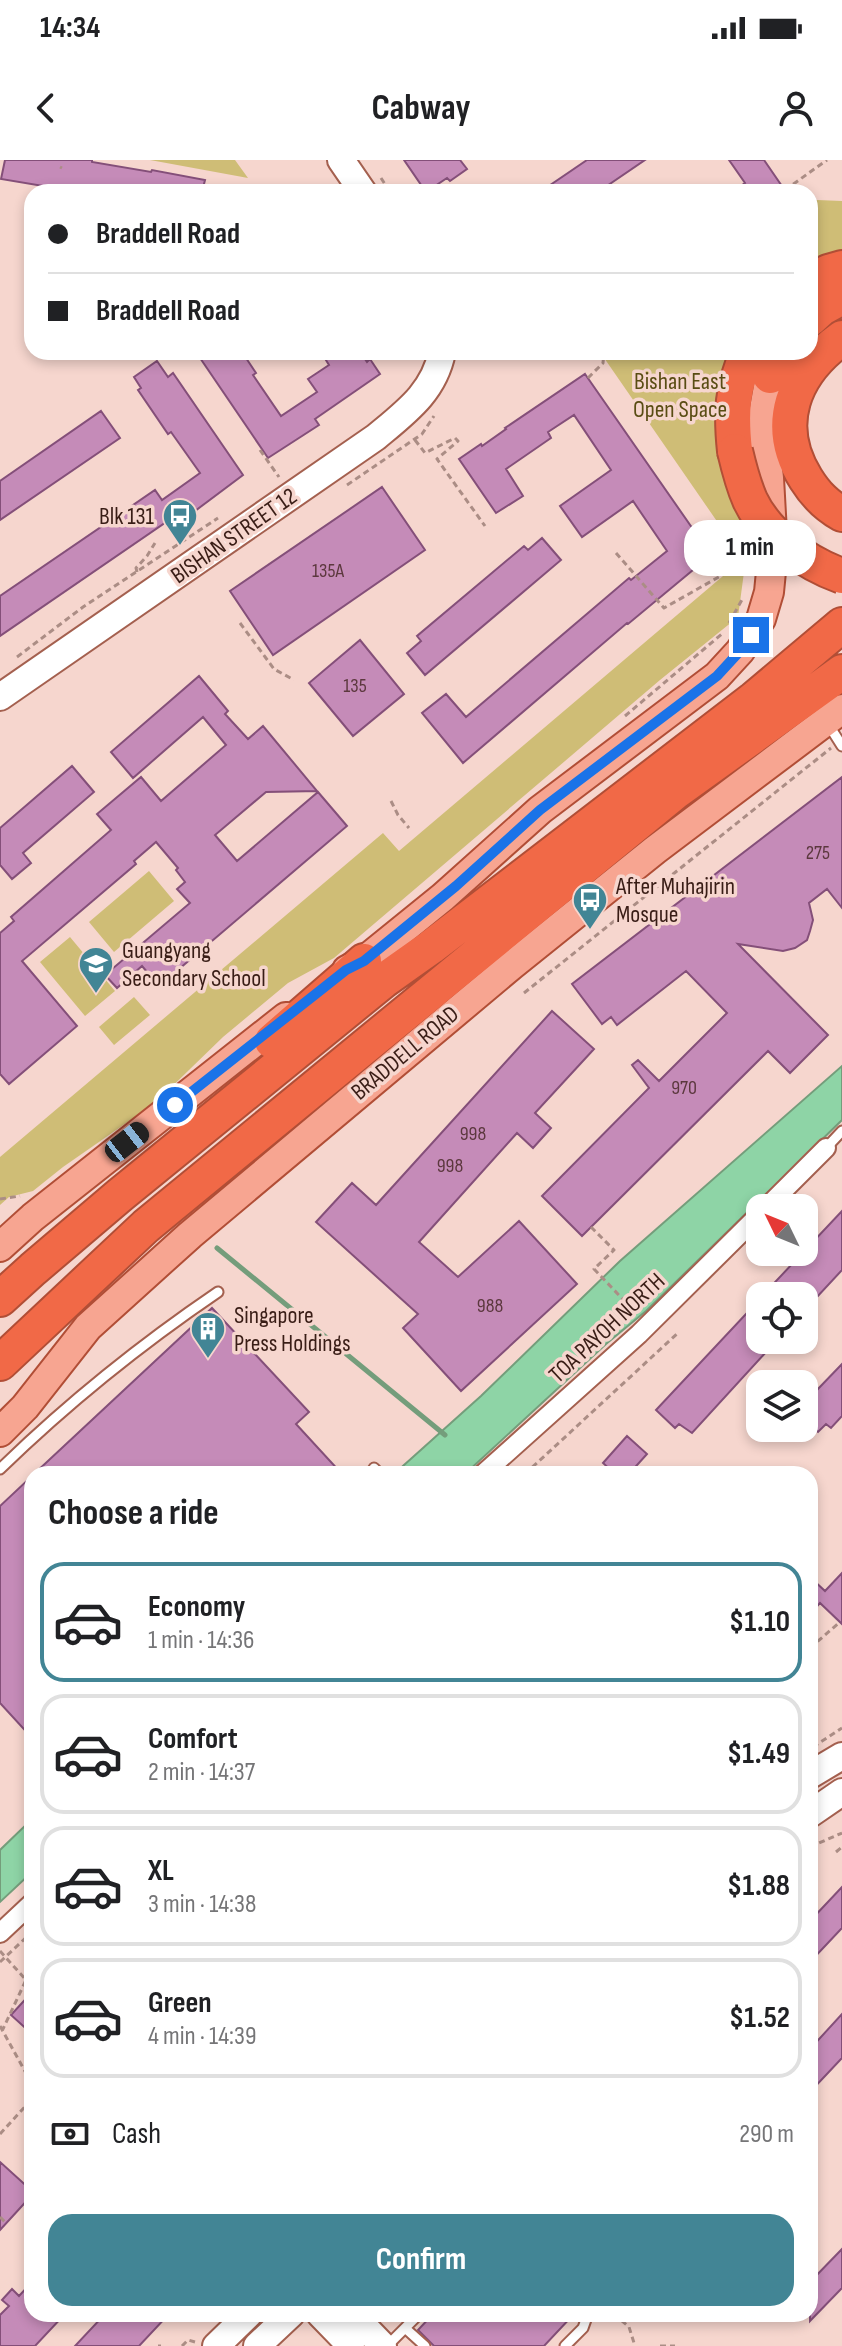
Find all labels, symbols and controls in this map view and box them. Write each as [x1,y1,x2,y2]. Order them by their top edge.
text: 14:34 [40,10,100,46]
icon: back [24,86,68,130]
icon: person [774,86,818,130]
text: Cabway [371,87,471,130]
text: Braddell Road [96,216,240,252]
text: Braddell Road [96,293,240,329]
park label: Bishan East Open Space [633,367,727,424]
street label: BISHAN STREET 12 [165,482,303,590]
bus stop icon: Blk 131 [161,497,199,547]
place label: Blk 131 [99,502,155,531]
callout: 1 min [685,519,817,575]
text: 1 min [726,532,774,563]
house number: 135A [312,559,344,583]
route end [733,617,769,653]
house number: 135 [343,674,367,698]
house number: 275 [806,841,830,865]
place label: After Muhajirin Mosque [615,872,735,929]
bus stop icon: After Muhajirin Mosque [571,881,609,931]
place label: Guangyang Secondary School [122,936,266,993]
school or university icon: Guangyang Secondary School [77,945,115,995]
street label: BRADDELL ROAD [345,1000,465,1106]
house number: 970 [671,1076,697,1100]
route start [157,1087,193,1123]
car [101,1118,153,1166]
house number: 998 [460,1122,486,1146]
house number: 998 [437,1154,463,1178]
north arrow [746,1194,818,1266]
map controls [746,1194,818,1442]
street label: TOA PAYOH NORTH [543,1267,671,1389]
button: locate [746,1282,818,1354]
house number: 988 [477,1294,503,1318]
place label: Singapore Press Holdings [234,1301,351,1358]
building icon: Singapore Press Holdings [189,1310,227,1360]
button: layers [746,1370,818,1442]
text: Choose a ride [48,1492,219,1535]
icon: car [52,1586,124,1658]
text: Economy [148,1589,245,1625]
text: $1.10 [729,1604,790,1640]
text: 1 min · 14:36 [148,1625,254,1656]
icon: car [52,1718,124,1790]
text: Comfort [148,1721,238,1757]
text: $1.49 [727,1736,790,1772]
text: 2 min · 14:37 [148,1757,255,1788]
icon: car [52,1850,124,1922]
text: XL [148,1853,174,1889]
text: $1.88 [727,1868,790,1904]
text: 3 min · 14:38 [148,1889,256,1920]
icon: car [52,1982,124,2054]
text: Green [148,1985,212,2021]
text: $1.52 [729,2000,790,2036]
text: 4 min · 14:39 [148,2021,256,2052]
icon: cash [48,2112,92,2156]
text: Cash [112,2116,161,2152]
text: 290 m [739,2119,794,2150]
button: Confirm [48,2214,794,2306]

